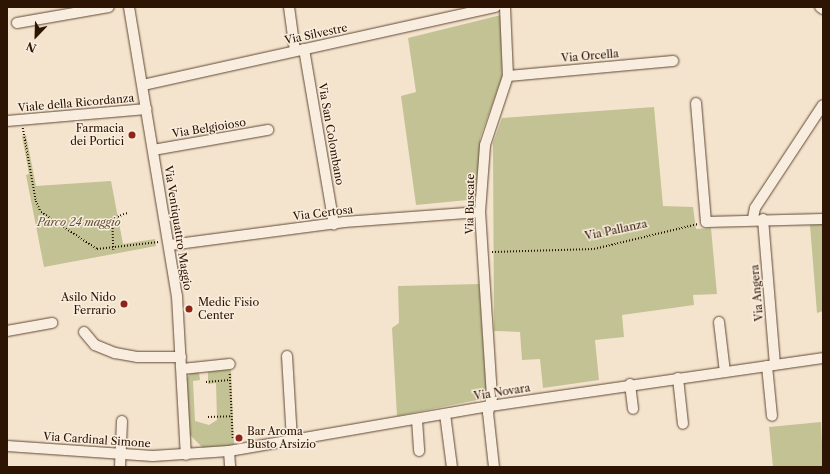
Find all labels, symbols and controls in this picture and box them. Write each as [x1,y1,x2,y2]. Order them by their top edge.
north arrow [16,16,56,56]
street label: Via Silvestre [283,21,349,47]
text: N [24,39,38,55]
street label: Via Orcella [561,47,619,65]
street label: Via San Colombano [315,82,347,186]
street label: Viale della Ricordanza [17,91,135,115]
street label: Via Belgioioso [171,116,247,140]
place label: Farmacia dei Portici [70,122,124,148]
marker: Farmacia dei Portici [127,130,137,140]
street label: Via Ventiquattro Maggio [162,164,194,292]
street label: Via Buscate [463,173,477,235]
street label: Via Certosa [292,203,354,223]
park label: Parco 24 maggio [37,215,121,229]
street label: Via Pallanza [584,217,648,243]
street label: Via Angera [748,264,766,322]
place label: Asilo Nido Ferrario [61,291,116,317]
place label: Medic Fisio Center [198,296,259,322]
marker: Asilo Nido Ferrario [119,299,129,309]
marker: Medic Fisio Center [183,303,195,315]
street label: Via Novara [473,381,531,403]
place label: Bar Aroma Busto Arsizio [247,425,316,451]
street label: Via Cardinal Simone [43,430,151,450]
marker: Bar Aroma Busto Arsizio [234,433,244,443]

